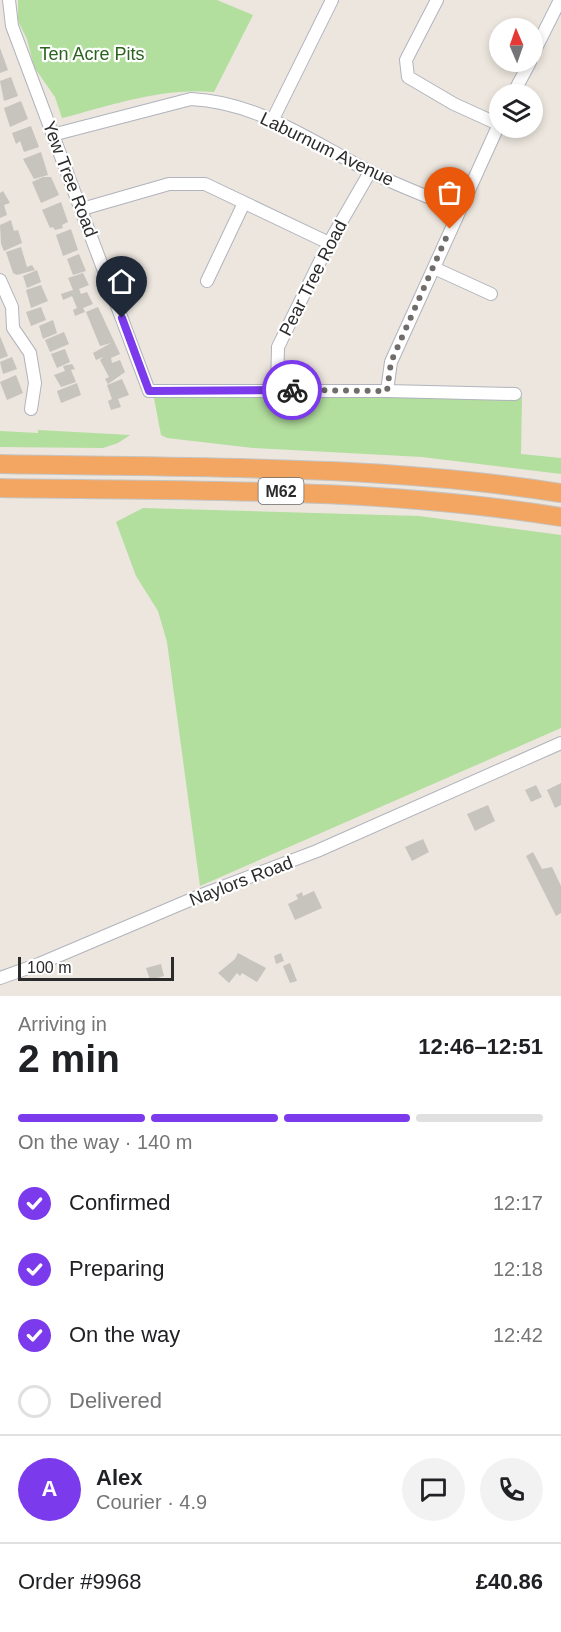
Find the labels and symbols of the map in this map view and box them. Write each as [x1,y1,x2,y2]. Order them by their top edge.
north arrow [489,18,543,72]
park label: Ten Acre Pits [39,44,145,64]
street label: Laburnum Avenue [257,108,397,190]
street label: Yew Tree Road [39,118,101,240]
pin [424,167,475,229]
street label: Pear Tree Road [275,217,351,339]
pin [96,256,147,318]
courier [262,360,322,420]
road number: M62 [258,478,304,504]
street label: Naylors Road [187,852,295,910]
scale bar [18,954,174,982]

